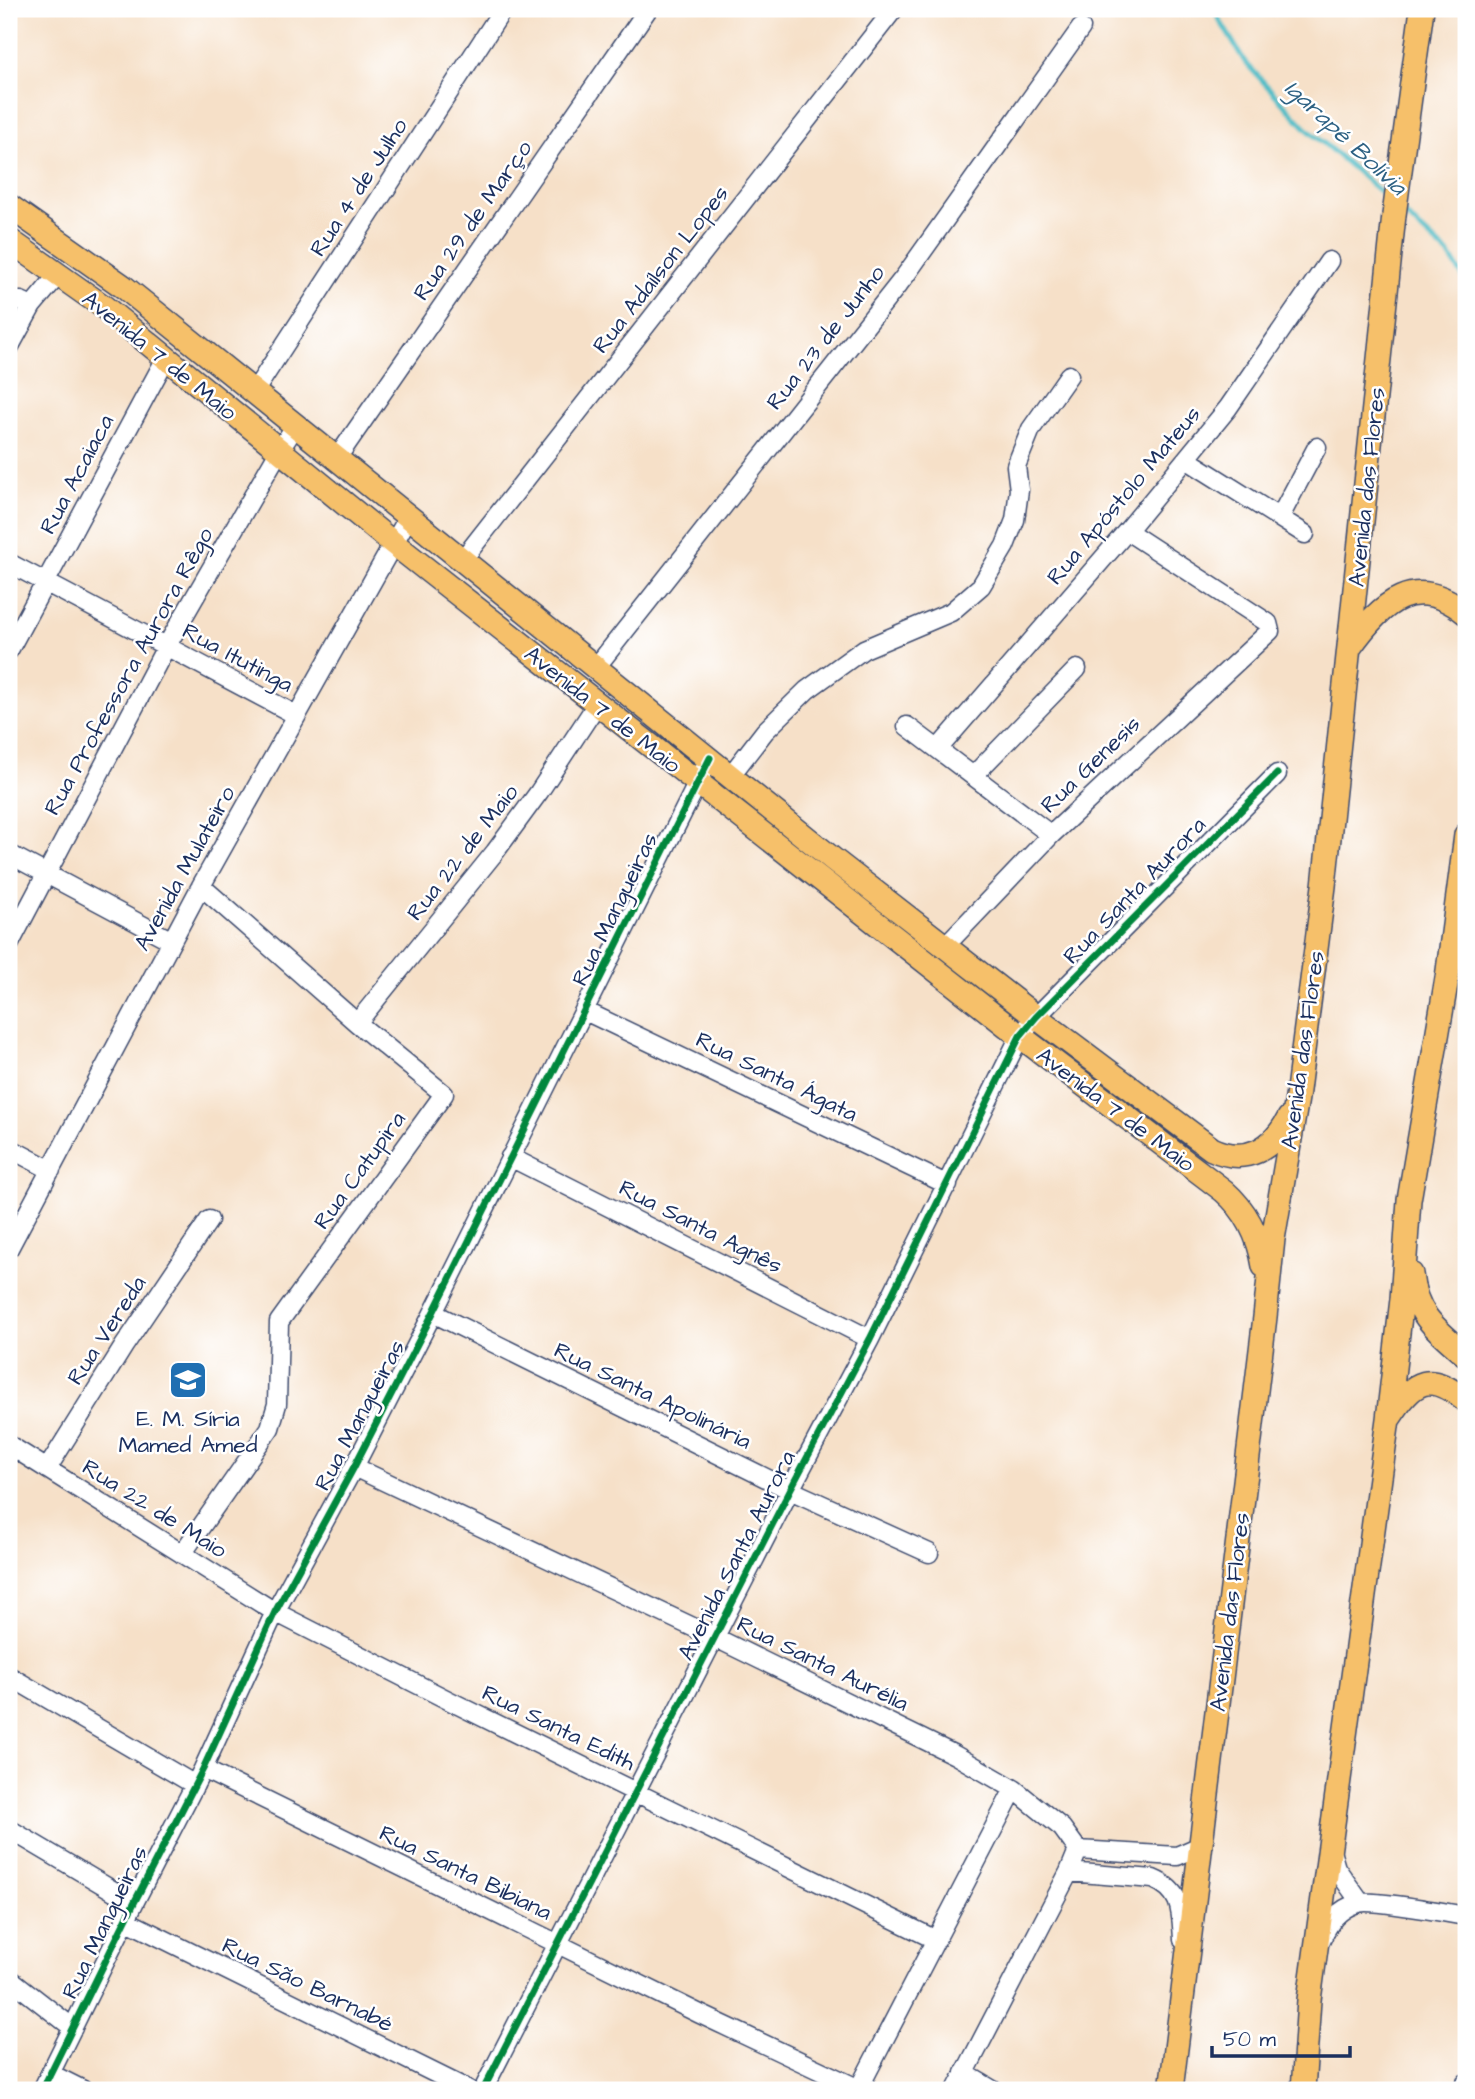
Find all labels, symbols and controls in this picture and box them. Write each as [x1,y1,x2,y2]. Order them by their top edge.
water label: Igarapé Bolívia [1276,72,1415,205]
street label: Rua 4 de Julho [302,112,416,263]
street label: Rua 29 de Março [406,134,540,307]
street label: Rua Adaílson Lopes [585,179,737,360]
street label: Rua 23 de Junho [759,258,893,417]
street label: Avenida 7 de Maio [75,283,244,428]
street label: Avenida das Flores [1341,386,1393,588]
street label: Rua Apóstolo Mateus [1039,399,1208,592]
street label: Rua Acaiaca [32,409,122,540]
street label: Rua Professora Aurora Rêgo [36,522,222,822]
street label: Rua Itutinga [176,615,299,702]
street label: Avenida 7 de Maio [517,638,687,781]
street label: Rua Genesis [1034,709,1148,821]
street label: Rua 22 de Maio [399,778,526,928]
street label: Avenida Mulateiro [126,780,243,957]
street label: Rua Santa Aurora [1056,810,1214,971]
street label: Rua Mangueiras [564,828,667,992]
street label: Avenida das Flores [1273,949,1333,1151]
street label: Rua Santa Ágata [690,1024,863,1131]
street label: Avenida 7 de Maio [1030,1040,1201,1180]
street label: Rua Catupira [306,1105,414,1236]
street label: Rua Santa Agnês [613,1172,788,1283]
street label: Rua Vereda [60,1269,154,1391]
street label: Rua Mangueiras [307,1334,414,1497]
street label: Rua Santa Apolinária [549,1334,757,1458]
school or university icon: E. M. Síria Mamed Amed [167,1359,209,1401]
place label: E. M. Síria Mamed Amed [119,1403,258,1461]
street label: Avenida Santa Aurora [670,1445,804,1666]
street label: Rua 22 de Maio [76,1452,233,1566]
street label: Avenida das Flores [1202,1511,1258,1713]
street label: Rua Santa Aurélia [731,1608,914,1720]
street label: Rua Santa Edith [477,1677,641,1779]
street label: Rua Santa Bibiana [374,1817,557,1929]
street label: Rua Mangueiras [54,1841,157,2005]
street label: Rua São Barnabé [217,1930,399,2040]
scale bar [1212,2015,1351,2059]
text: 50 m [1223,2025,1277,2054]

